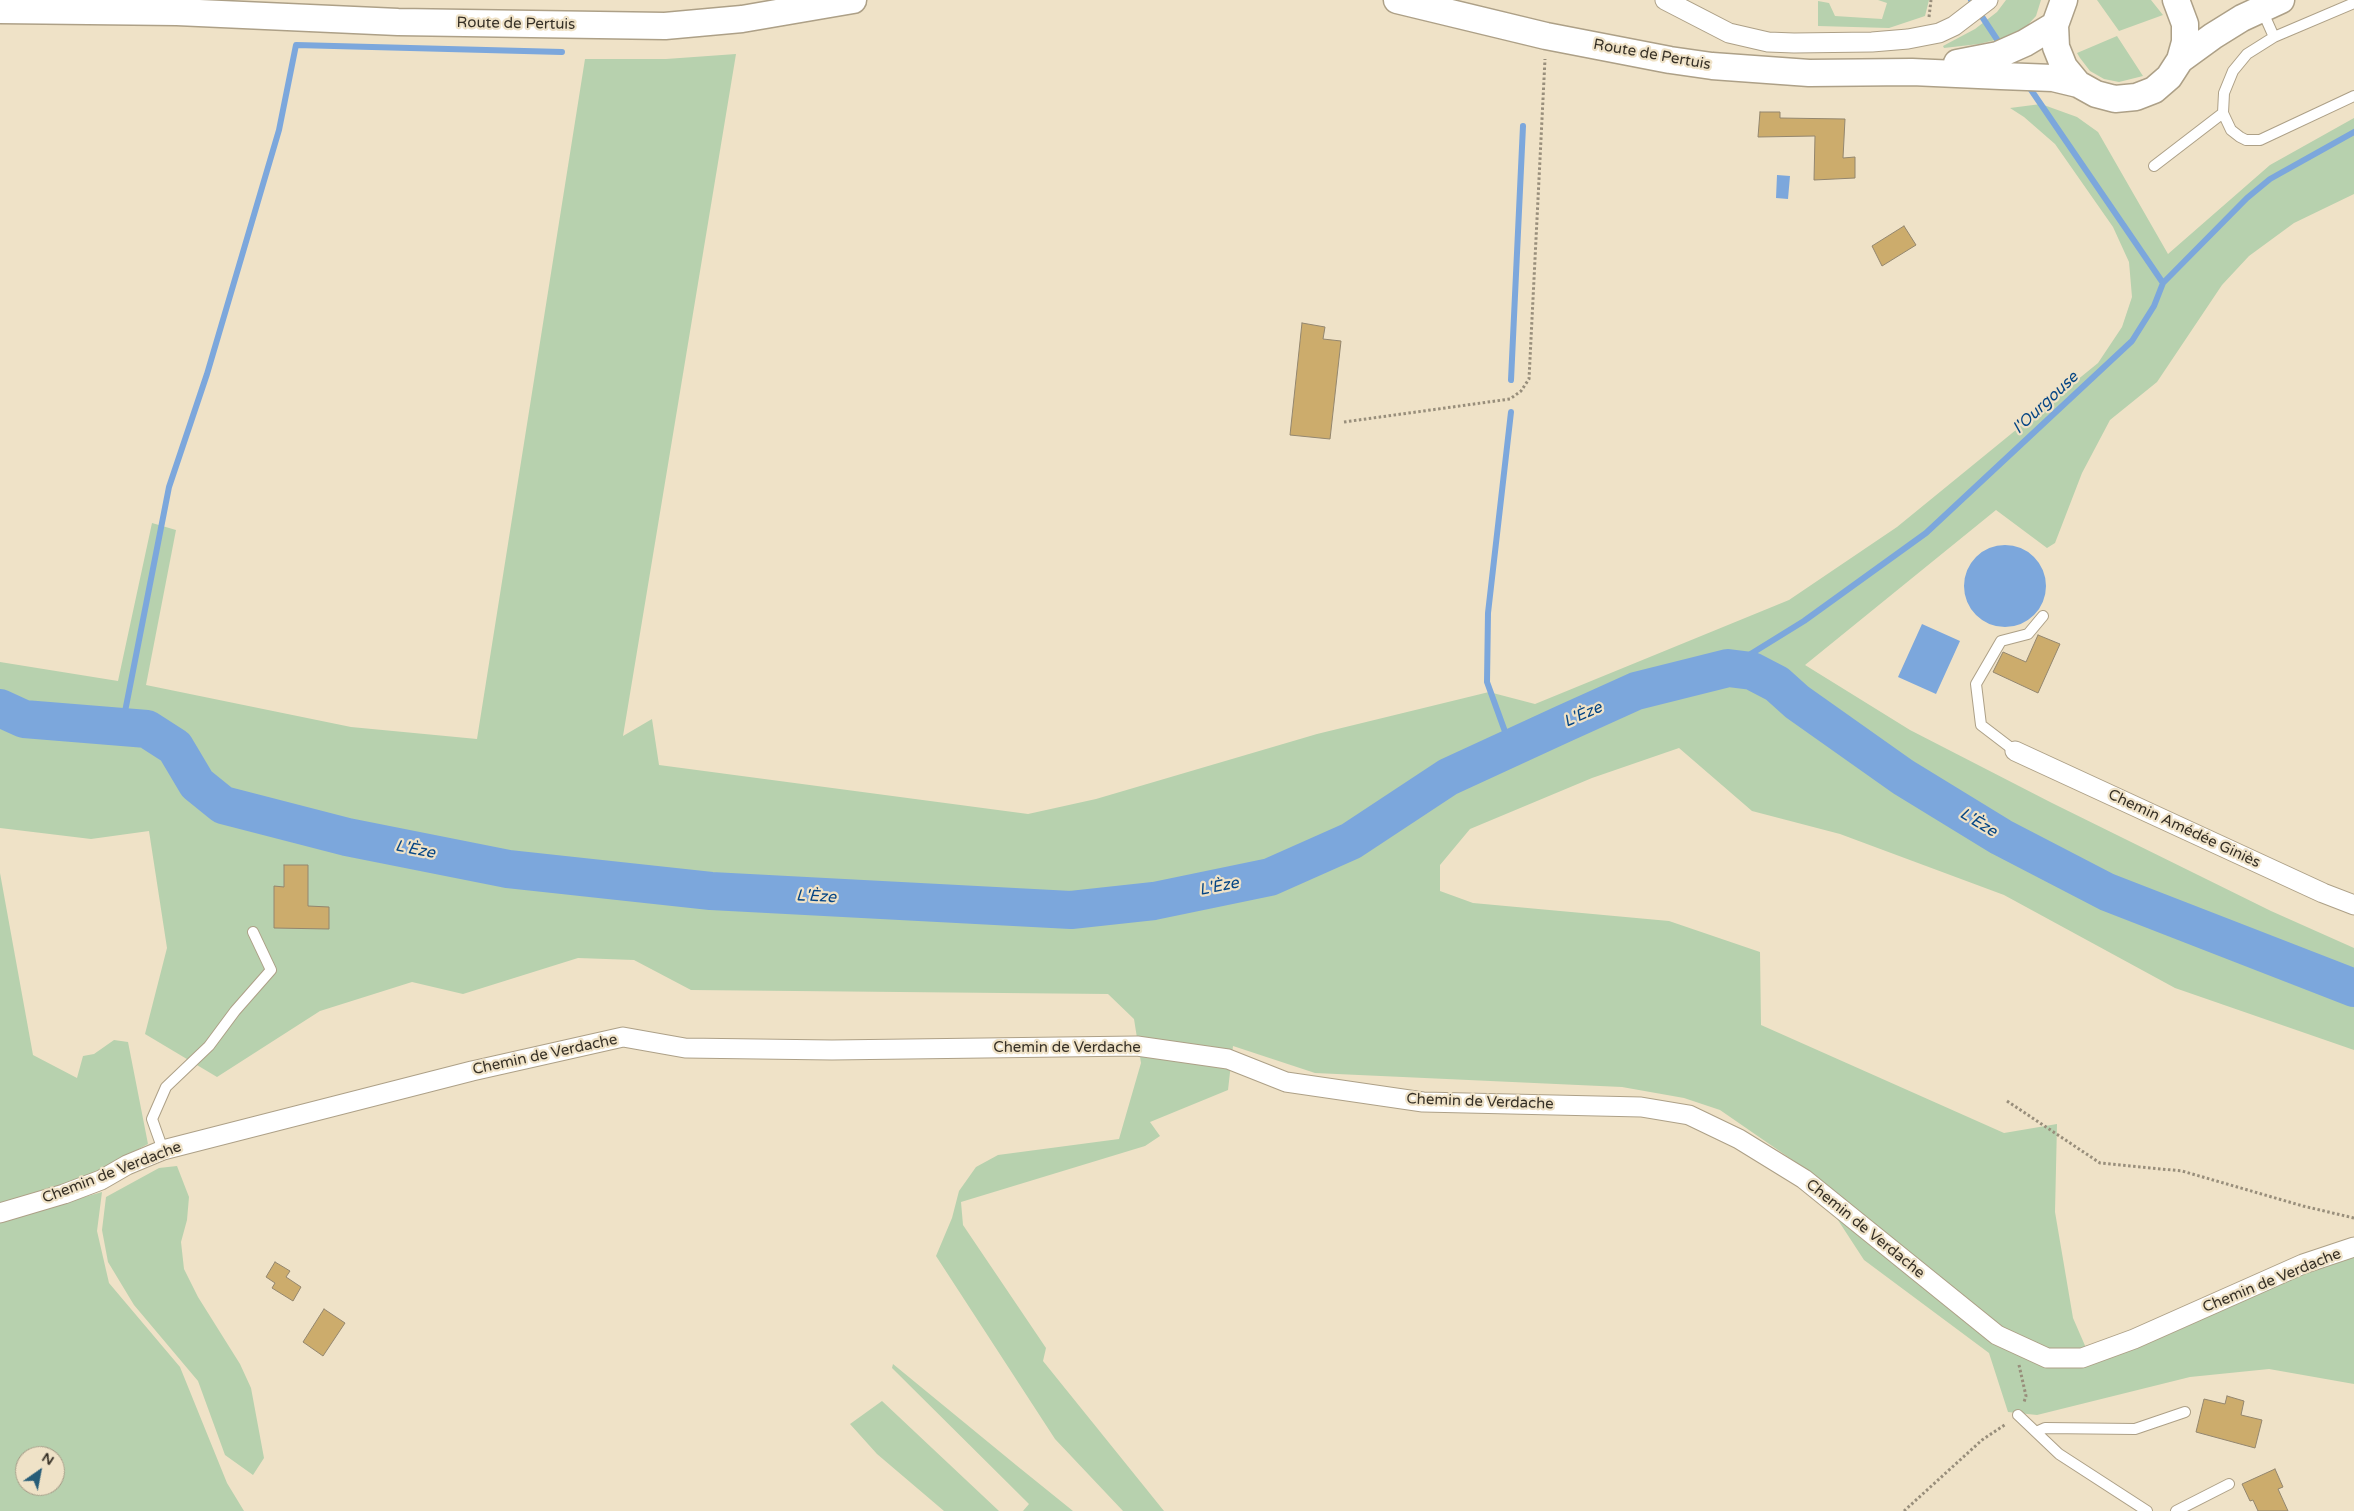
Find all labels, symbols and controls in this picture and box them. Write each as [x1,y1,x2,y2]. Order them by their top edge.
street label: Route de Pertuis [456,14,576,34]
street label: Route de Pertuis [1592,36,1712,74]
water label: l'Ourgouse [2009,368,2083,438]
water label: L'Èze [1561,698,1605,732]
street label: Chemin Amédée Giniès [2105,786,2263,872]
water label: L'Èze [1956,804,2000,842]
water label: L'Èze [394,837,436,863]
water label: L'Èze [1198,874,1240,900]
water label: L'Èze [796,886,836,908]
street label: Chemin de Verdache [471,1031,619,1079]
street label: Chemin de Verdache [993,1039,1141,1057]
street label: Chemin de Verdache [1406,1090,1554,1114]
street label: Chemin de Verdache [40,1138,184,1208]
street label: Chemin de Verdache [1802,1176,1928,1282]
street label: Chemin de Verdache [2200,1245,2344,1317]
north arrow [15,1446,65,1496]
text: N [39,1449,57,1469]

